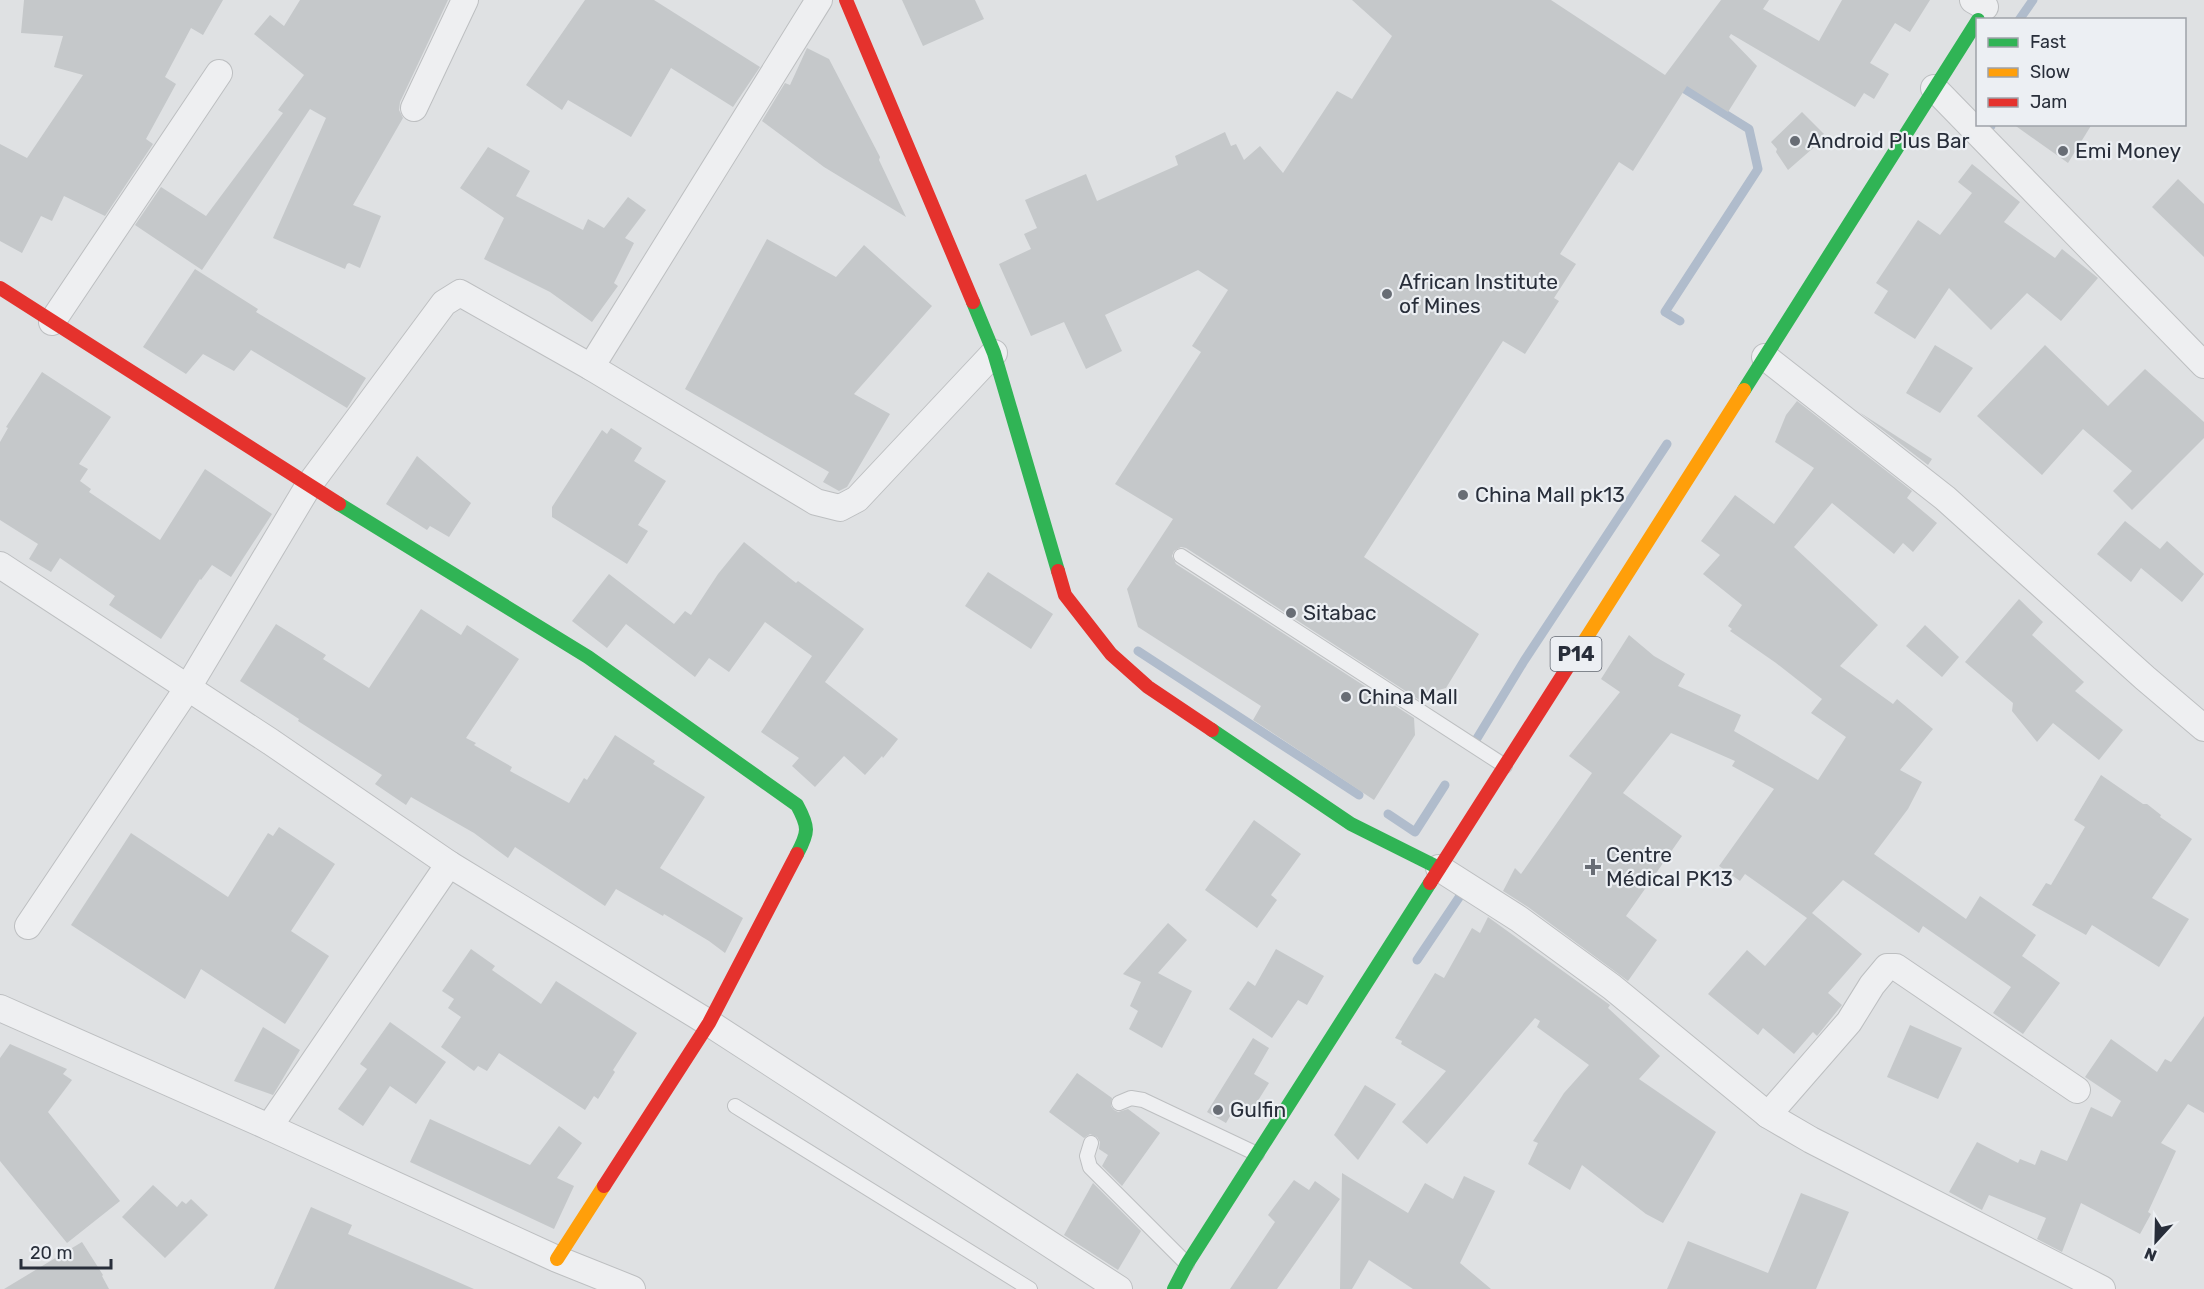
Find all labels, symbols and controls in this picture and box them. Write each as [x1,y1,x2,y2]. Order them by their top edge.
legend [1976,18,2186,126]
text: Fast [2030,31,2066,53]
text: Slow [2030,61,2070,83]
text: Jam [2030,91,2067,113]
place label: Android Plus Bar [1807,128,1970,153]
marker: Android Plus Bar [1788,134,1802,148]
place label: Emi Money [2075,138,2181,163]
marker: Emi Money [2056,144,2070,158]
place label: African Institute of Mines [1399,269,1558,318]
marker: African Institute of Mines [1380,287,1394,301]
place label: China Mall pk13 [1475,482,1625,507]
marker: China Mall pk13 [1456,488,1470,502]
place label: Sitabac [1303,600,1377,625]
marker: Sitabac [1284,606,1298,620]
road number: P14 [1550,637,1602,671]
place label: China Mall [1358,684,1458,709]
marker: China Mall [1339,690,1353,704]
place label: Centre Médical PK13 [1606,842,1733,891]
marker: Centre Médical PK13 [1584,858,1602,876]
place label: Gulfin [1230,1097,1286,1122]
marker: Gulfin [1211,1103,1225,1117]
north arrow [2126,1211,2186,1271]
scale bar [21,1232,111,1270]
text: 20 m [30,1242,72,1264]
text: N [2142,1243,2159,1265]

